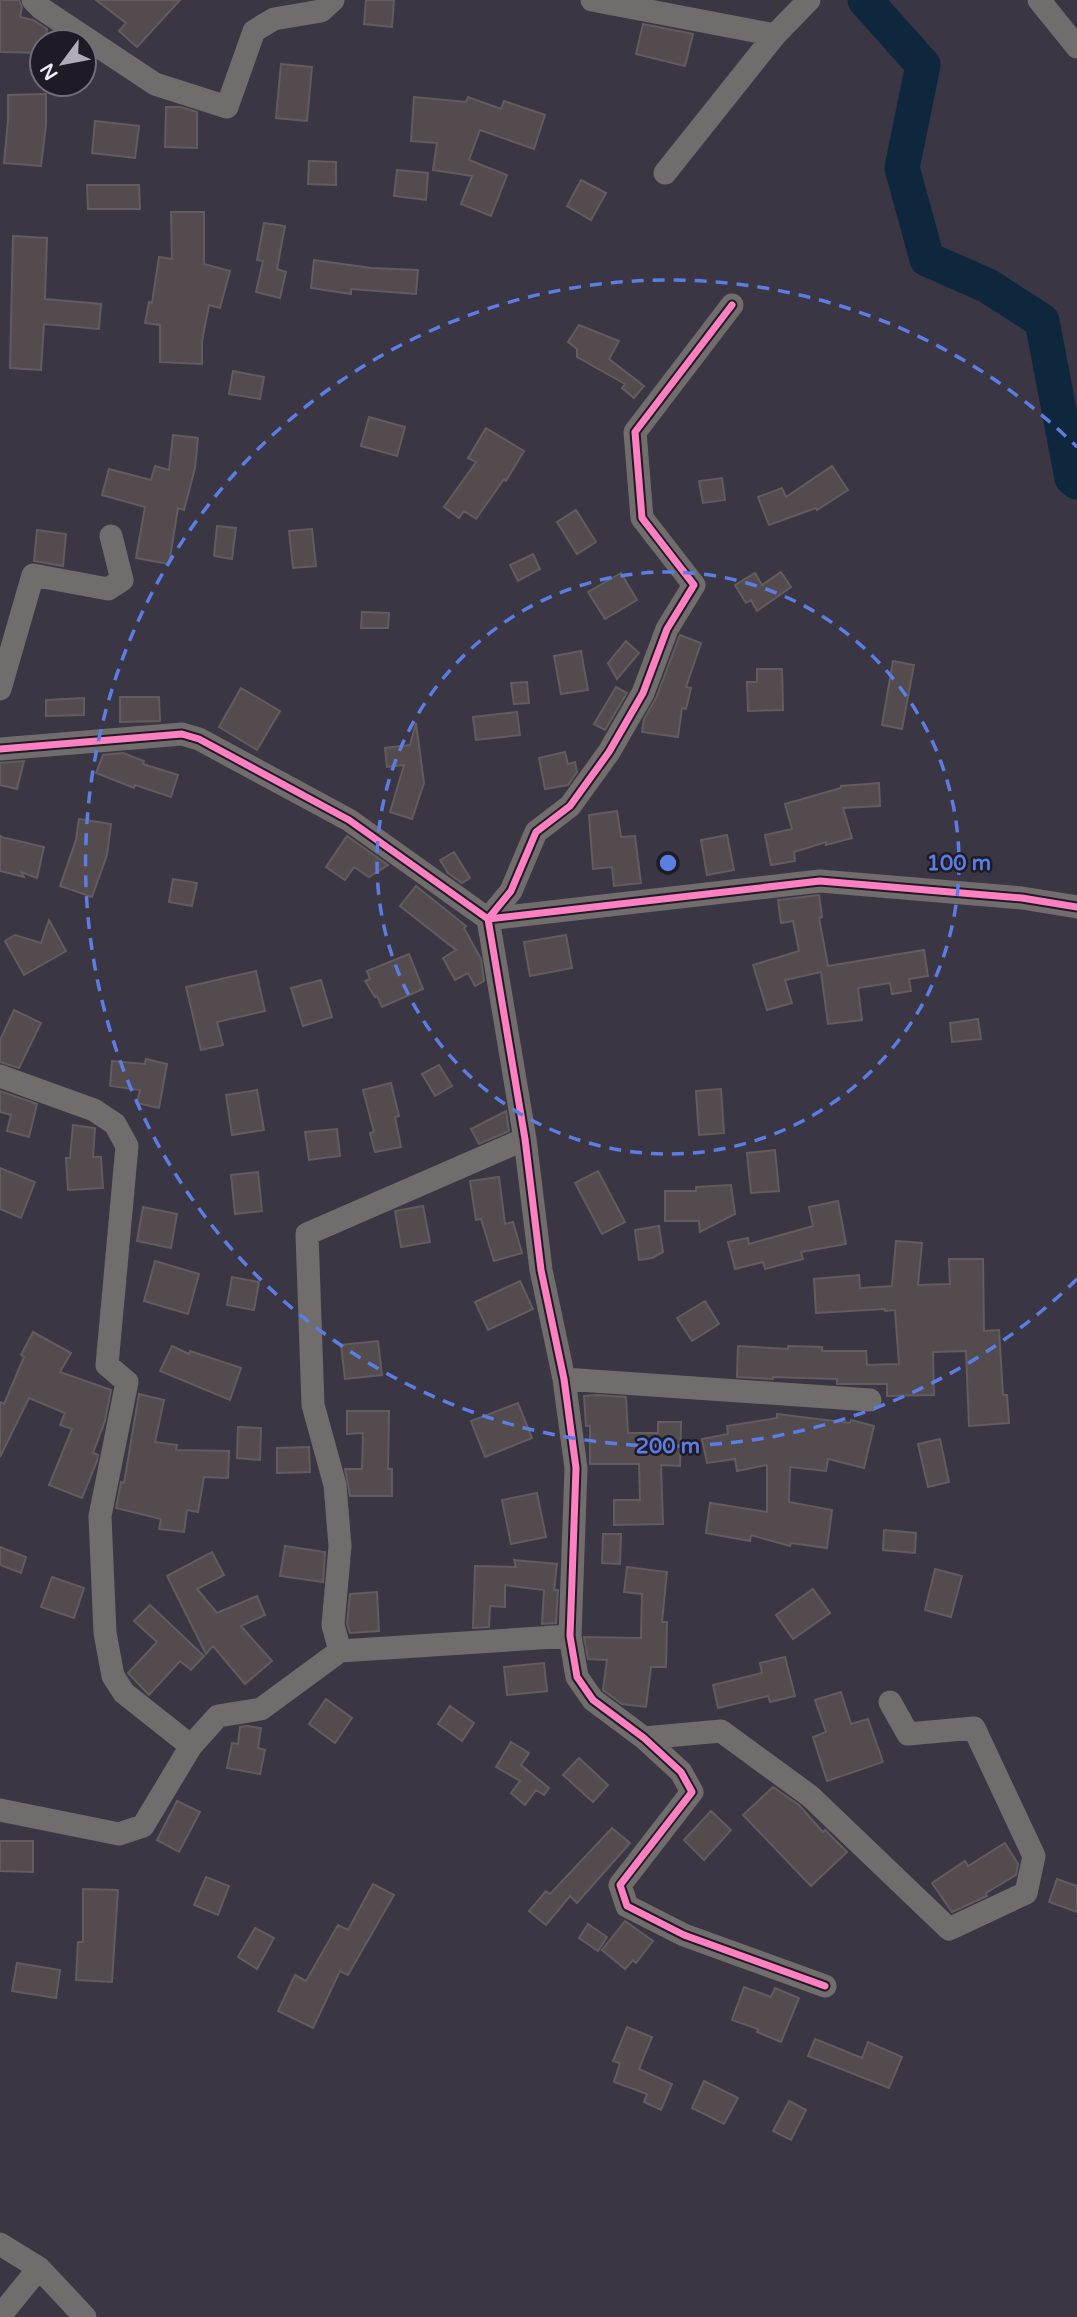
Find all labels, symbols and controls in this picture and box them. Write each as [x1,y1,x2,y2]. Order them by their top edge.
north arrow [28,28,98,98]
text: N [36,59,63,84]
centre of rings [656,851,680,875]
text: 100 m [927,851,991,876]
text: 200 m [636,1434,700,1459]

